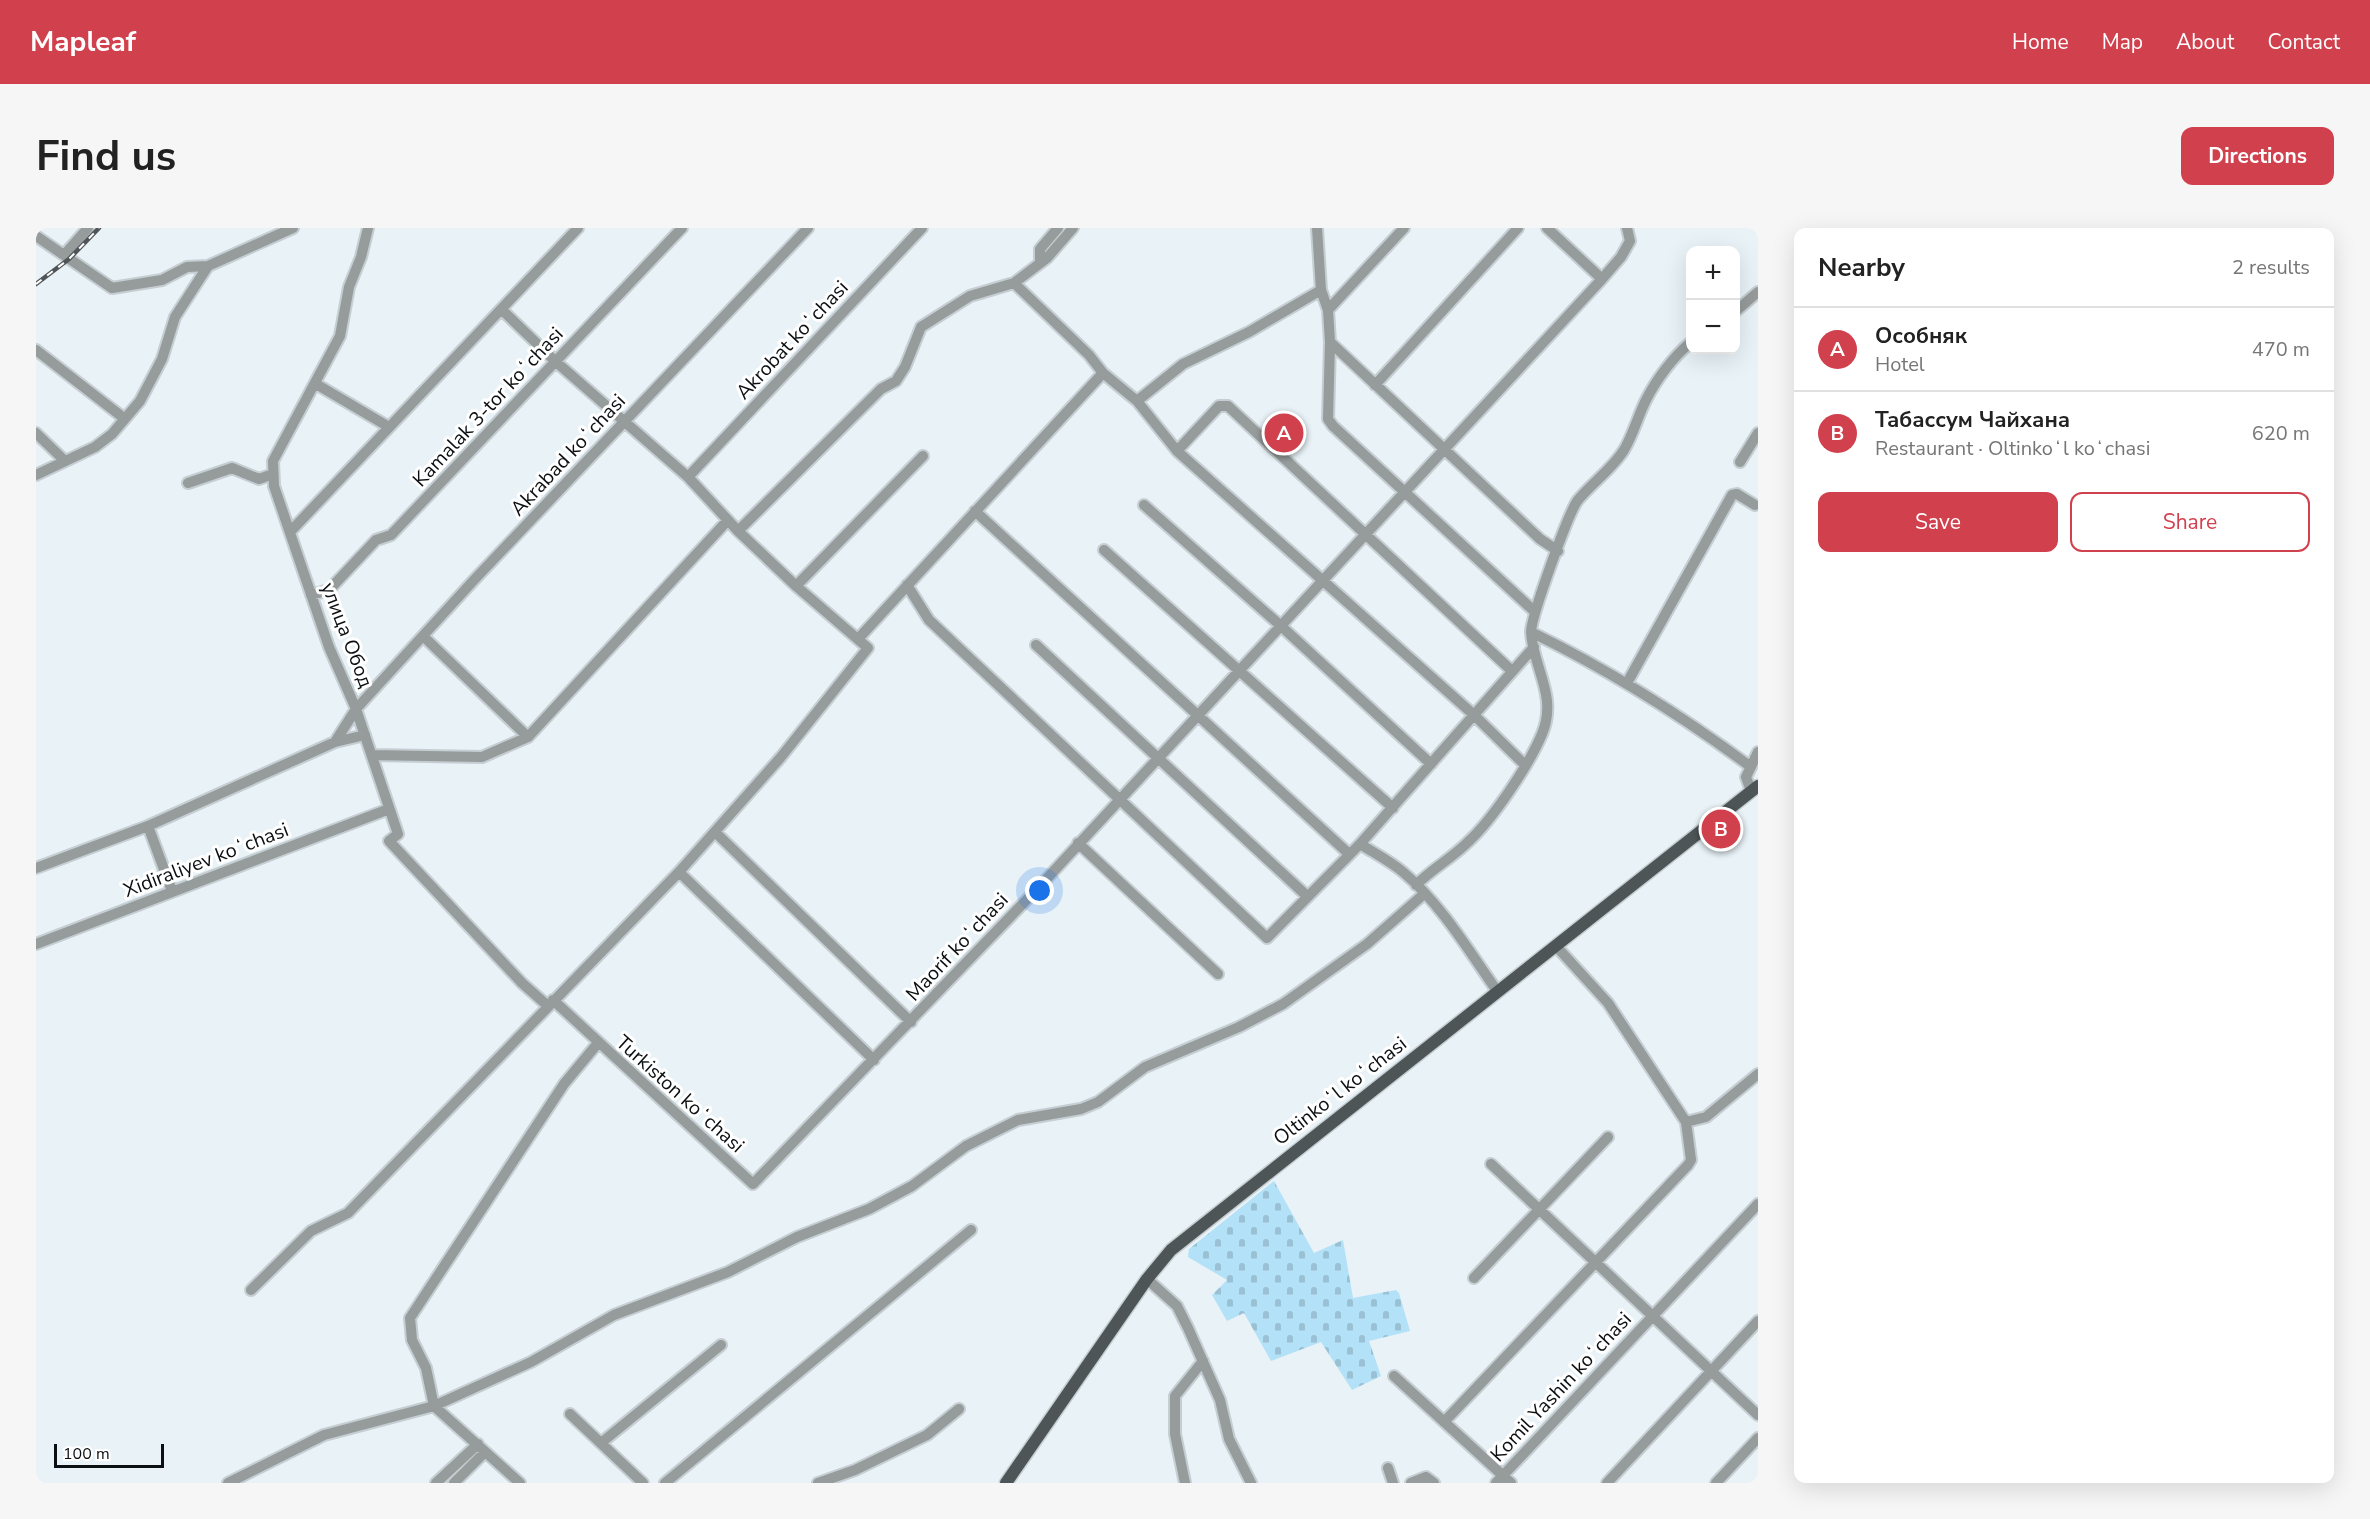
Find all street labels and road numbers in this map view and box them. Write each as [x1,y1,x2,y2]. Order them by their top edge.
street label: Akrobat koʻchasi [730,275,854,405]
street label: Kamalak 3-tor koʻchasi [407,321,569,493]
street label: Akrabad koʻchasi [504,388,632,522]
street label: улица Обод [315,578,380,692]
street label: Xidiraliyev koʻchasi [120,816,292,904]
street label: Maorif koʻchasi [900,887,1014,1007]
street label: Turkiston koʻchasi [610,1029,750,1159]
street label: Oltinkoʻl koʻchasi [1268,1030,1412,1152]
street label: Komil Yashin koʻchasi [1484,1306,1638,1468]

